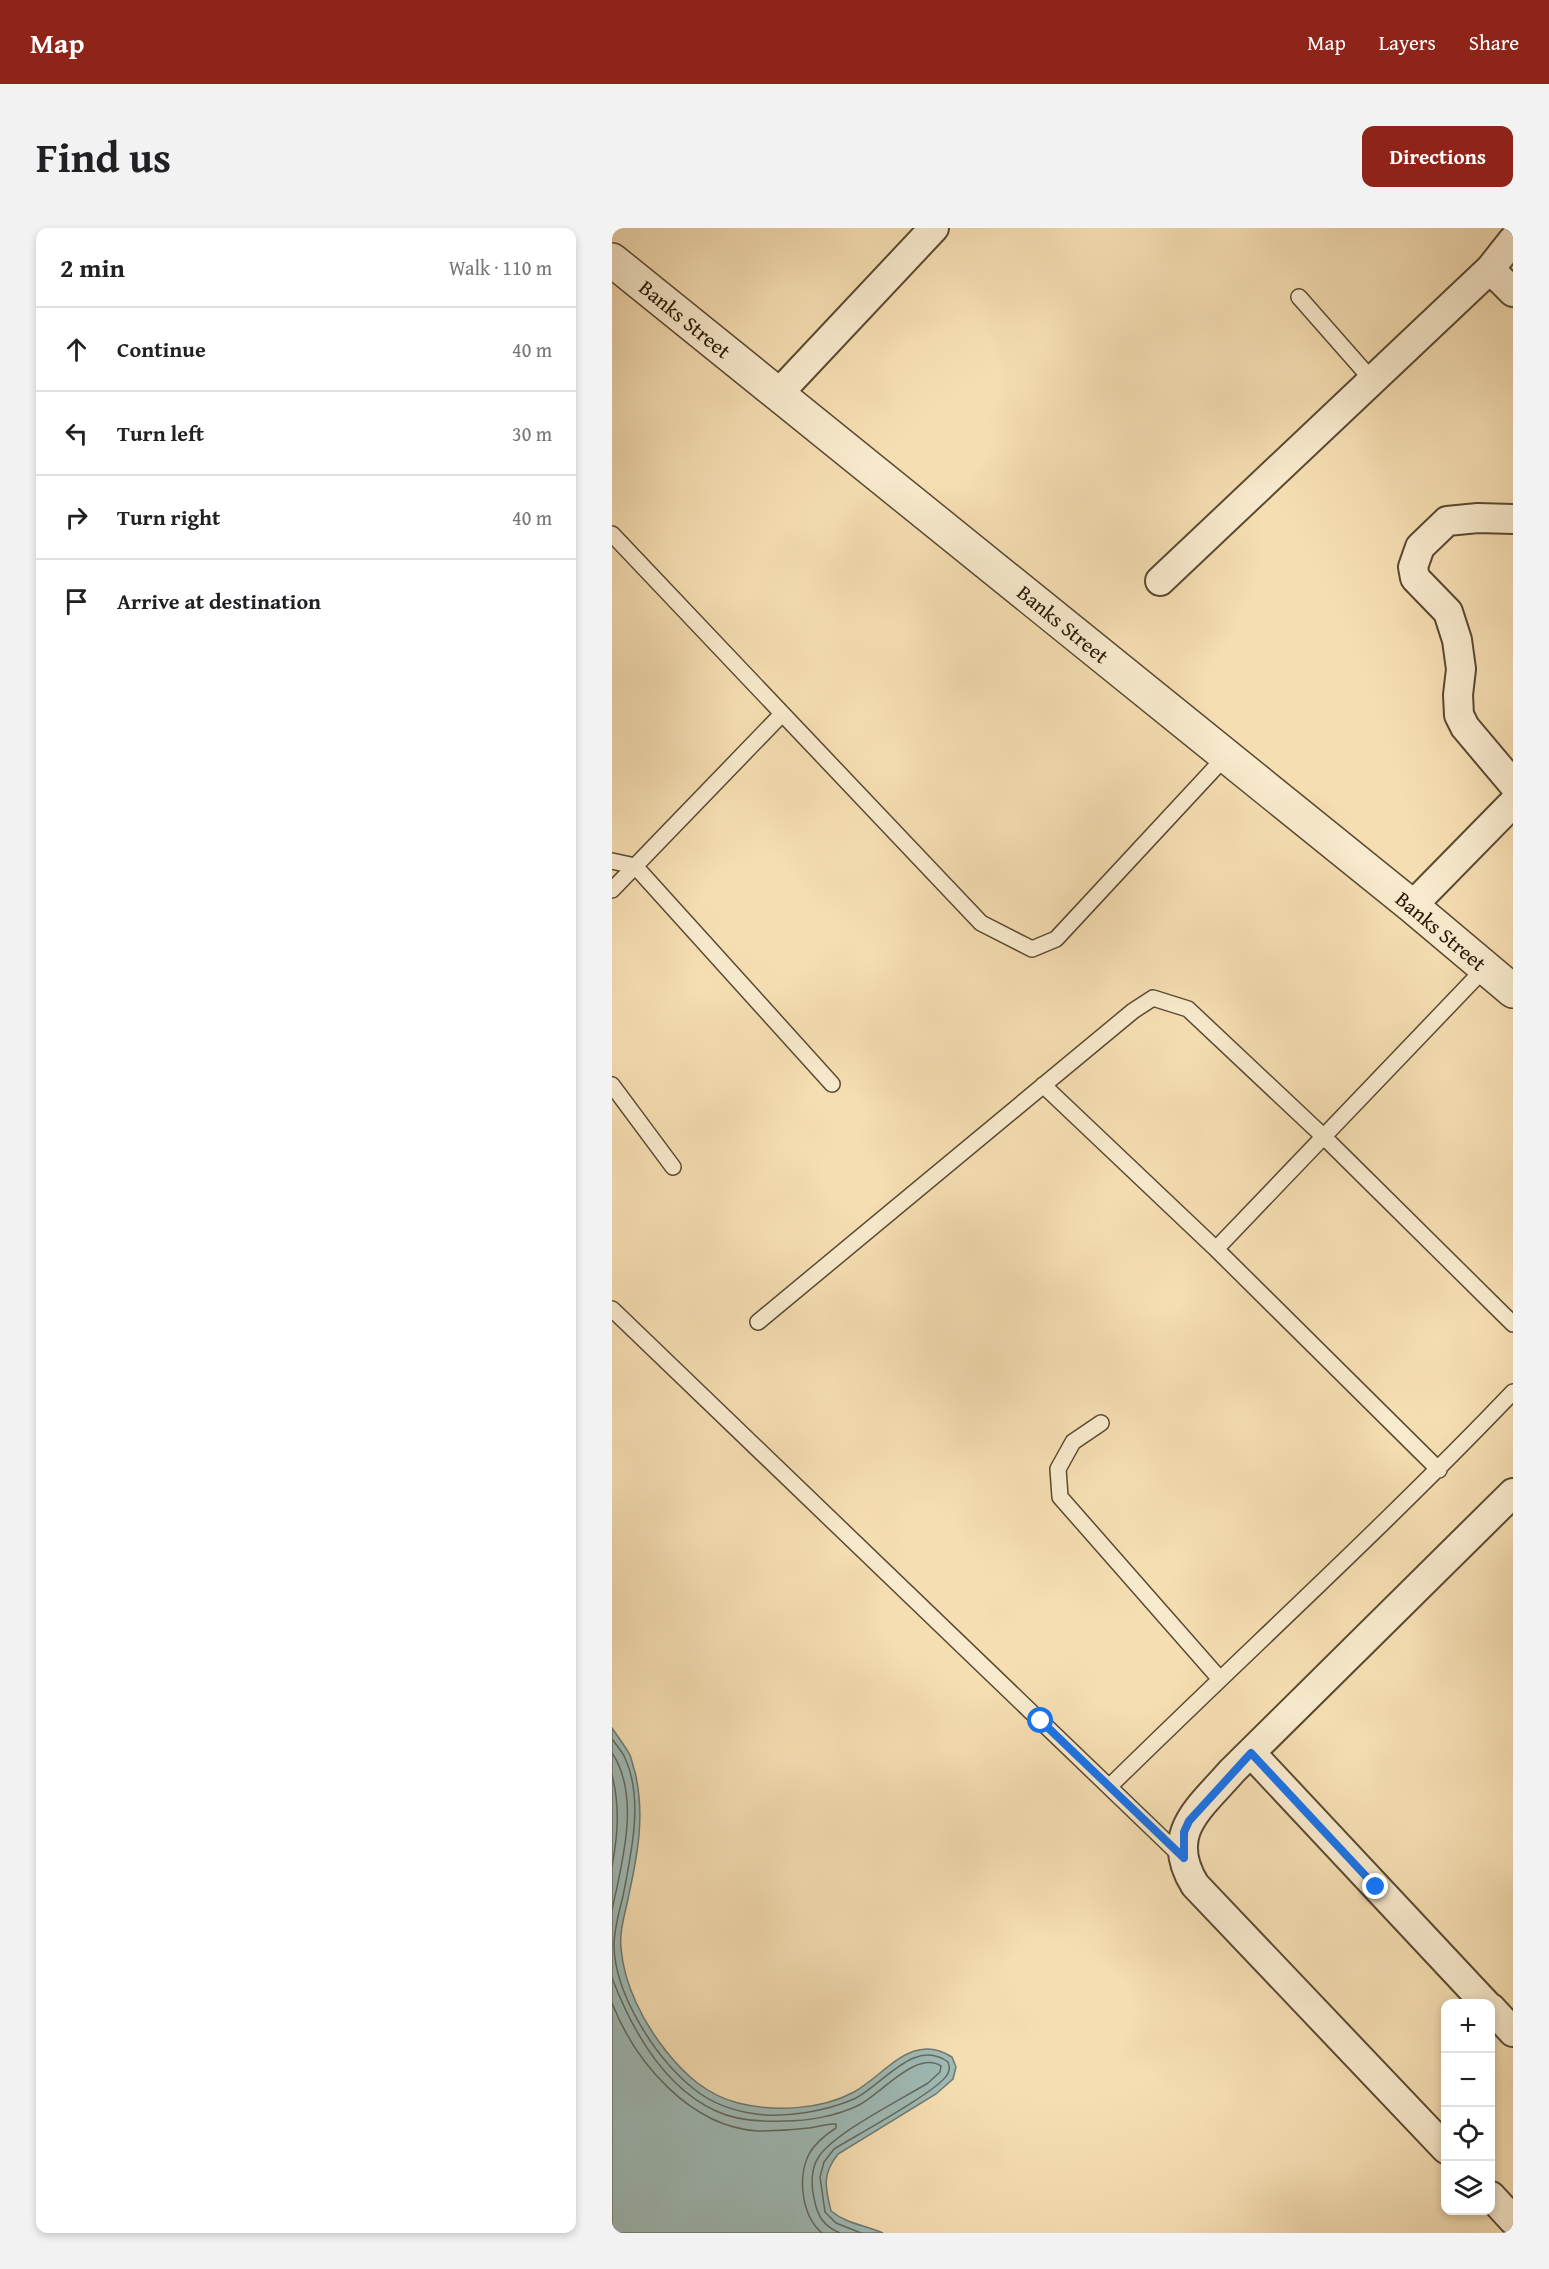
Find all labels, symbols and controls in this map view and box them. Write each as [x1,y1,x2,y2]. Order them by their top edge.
text: Map [30,22,84,63]
text: Map [1307,27,1346,58]
text: Layers [1379,27,1436,58]
text: Share [1469,27,1519,58]
text: Find us [36,126,171,187]
button: Directions [1362,126,1513,187]
text: 2 min [60,248,125,287]
text: Walk · 110 m [449,253,552,282]
street label: Banks Street [632,272,738,366]
icon: ahead [60,333,93,366]
text: Continue [117,333,206,365]
text: 40 m [512,335,552,364]
icon: left [60,417,93,450]
text: Turn left [117,417,204,449]
text: 30 m [512,419,552,448]
icon: right [60,501,93,534]
text: Turn right [117,501,220,533]
text: 40 m [512,503,552,532]
street label: Banks Street [1010,577,1116,671]
icon: arrive [60,585,93,618]
text: Arrive at destination [117,585,321,617]
street label: Banks Street [1389,884,1494,979]
route start [1027,1707,1053,1733]
route end [1362,1873,1388,1899]
map controls [1441,1999,1495,2215]
button: + [1441,1999,1495,2053]
button: − [1441,2053,1495,2107]
button: locate [1441,2107,1495,2161]
button: layers [1441,2161,1495,2215]

